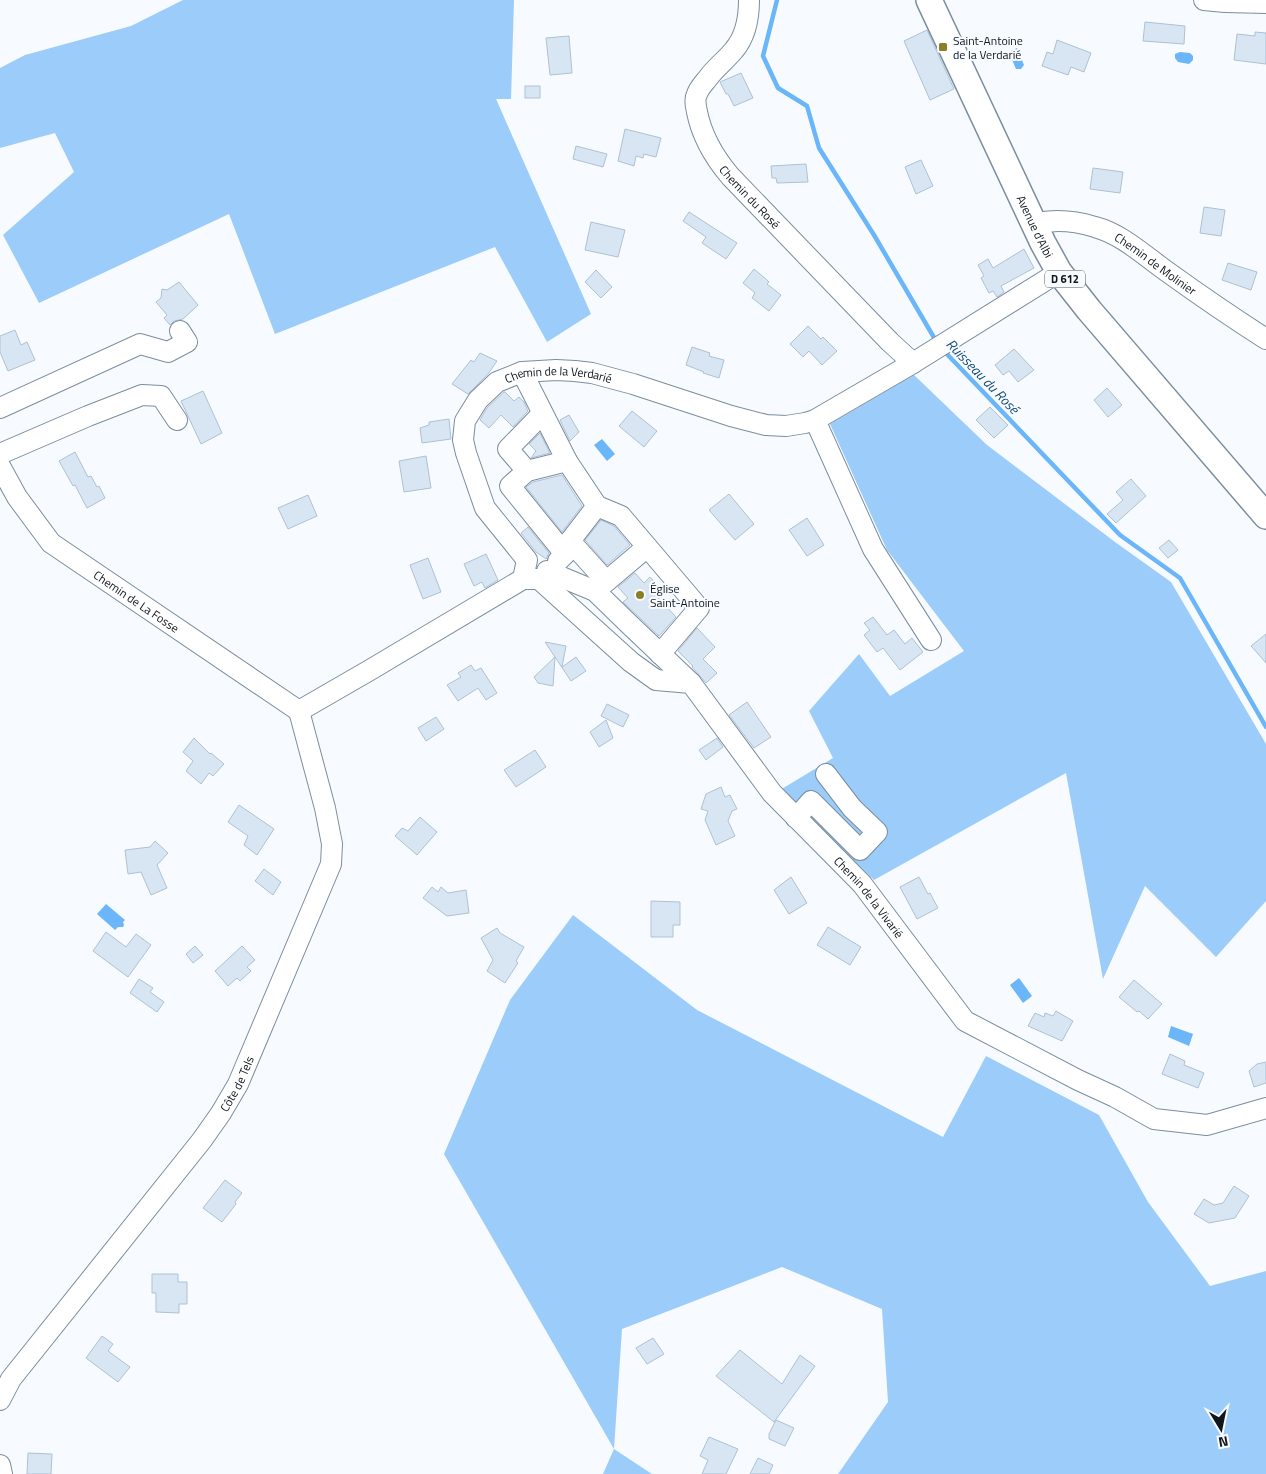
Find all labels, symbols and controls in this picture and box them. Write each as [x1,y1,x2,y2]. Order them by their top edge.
place label: Saint-Antoine de la Verdarié [953,31,1023,64]
marker: Saint-Antoine de la Verdarié [937,41,949,53]
street label: Chemin du Rosé [715,161,785,233]
street label: Avenue d'Albi [1012,192,1059,261]
street label: Chemin de Molinier [1111,227,1201,299]
road number: D 612 [1045,270,1085,288]
water label: Ruisseau du Rosé [942,334,1025,419]
street label: Chemin de la Verdarié [501,360,614,388]
street label: Chemin de La Fosse [90,565,183,637]
place label: Église Saint-Antoine [650,579,720,612]
marker: Église Saint-Antoine [634,589,646,601]
street label: Chemin de la Vivarié [830,852,909,942]
street label: Côte de Tels [214,1052,259,1115]
north arrow [1196,1404,1246,1454]
text: N [1217,1431,1230,1453]

